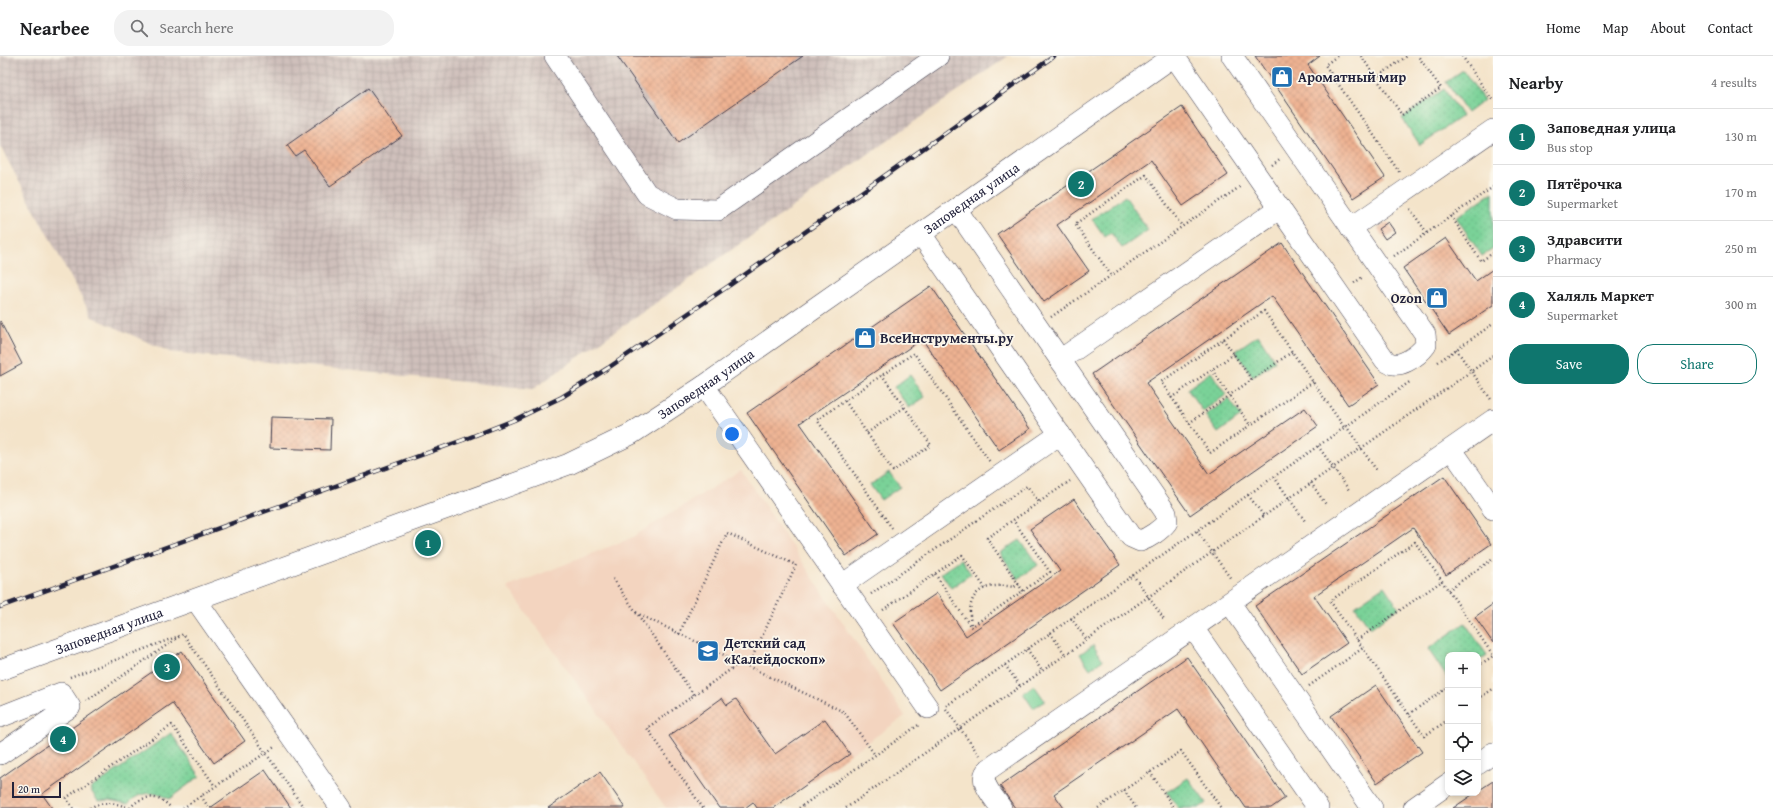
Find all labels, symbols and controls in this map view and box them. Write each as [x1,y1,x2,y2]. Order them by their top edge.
search box [114,10,394,46]
text: Nearbee [20,14,90,42]
icon: search [128,17,150,39]
text: Search here [160,17,234,38]
text: Home [1546,18,1581,38]
text: Map [1603,18,1628,38]
text: About [1650,18,1686,38]
text: Contact [1708,18,1753,38]
shop icon: Ароматный мир [1269,64,1295,90]
place label: Ароматный мир [1298,67,1406,87]
text: Nearby [1509,70,1563,95]
text: 4 results [1711,73,1757,92]
text: Заповедная улица [1547,117,1676,138]
text: 1 [1519,127,1525,146]
text: 130 m [1725,127,1757,146]
text: Bus stop [1547,138,1593,157]
street label: Заповедная улица [919,158,1023,239]
pin: 2 [1068,169,1094,199]
text: Пятёрочка [1547,173,1622,194]
text: 2 [1519,183,1525,202]
text: 170 m [1725,183,1757,202]
text: Supermarket [1547,194,1618,213]
text: Здравсити [1547,229,1622,250]
text: 3 [1519,239,1525,258]
text: 250 m [1725,239,1757,258]
text: Pharmacy [1547,250,1602,269]
shop icon: Ozon [1424,285,1450,311]
text: Халяль Маркет [1547,285,1654,306]
place label: Ozon [1391,288,1423,308]
text: 4 [1519,295,1525,314]
text: 300 m [1725,295,1757,314]
text: Supermarket [1547,306,1618,325]
shop icon: ВсеИнструменты.ру [852,325,878,351]
place label: ВсеИнструменты.ру [880,328,1014,348]
street label: Заповедная улица [654,344,758,424]
button: Save [1509,344,1629,384]
button: Share [1637,344,1757,384]
your location [722,424,742,444]
pin: 1 [415,528,441,558]
street label: Заповедная улица [53,602,166,659]
place label: Детский сад «Калейдоскоп» [723,633,825,669]
school or university icon: Детский сад «Калейдоскоп» [695,638,721,664]
pin: 3 [154,652,180,682]
map controls [1445,652,1481,796]
button: + [1445,652,1481,688]
button: − [1445,688,1481,724]
pin: 4 [50,724,76,754]
button: locate [1445,724,1481,760]
button: layers [1445,760,1481,796]
scale bar [12,780,61,799]
text: 20 m [18,781,40,797]

